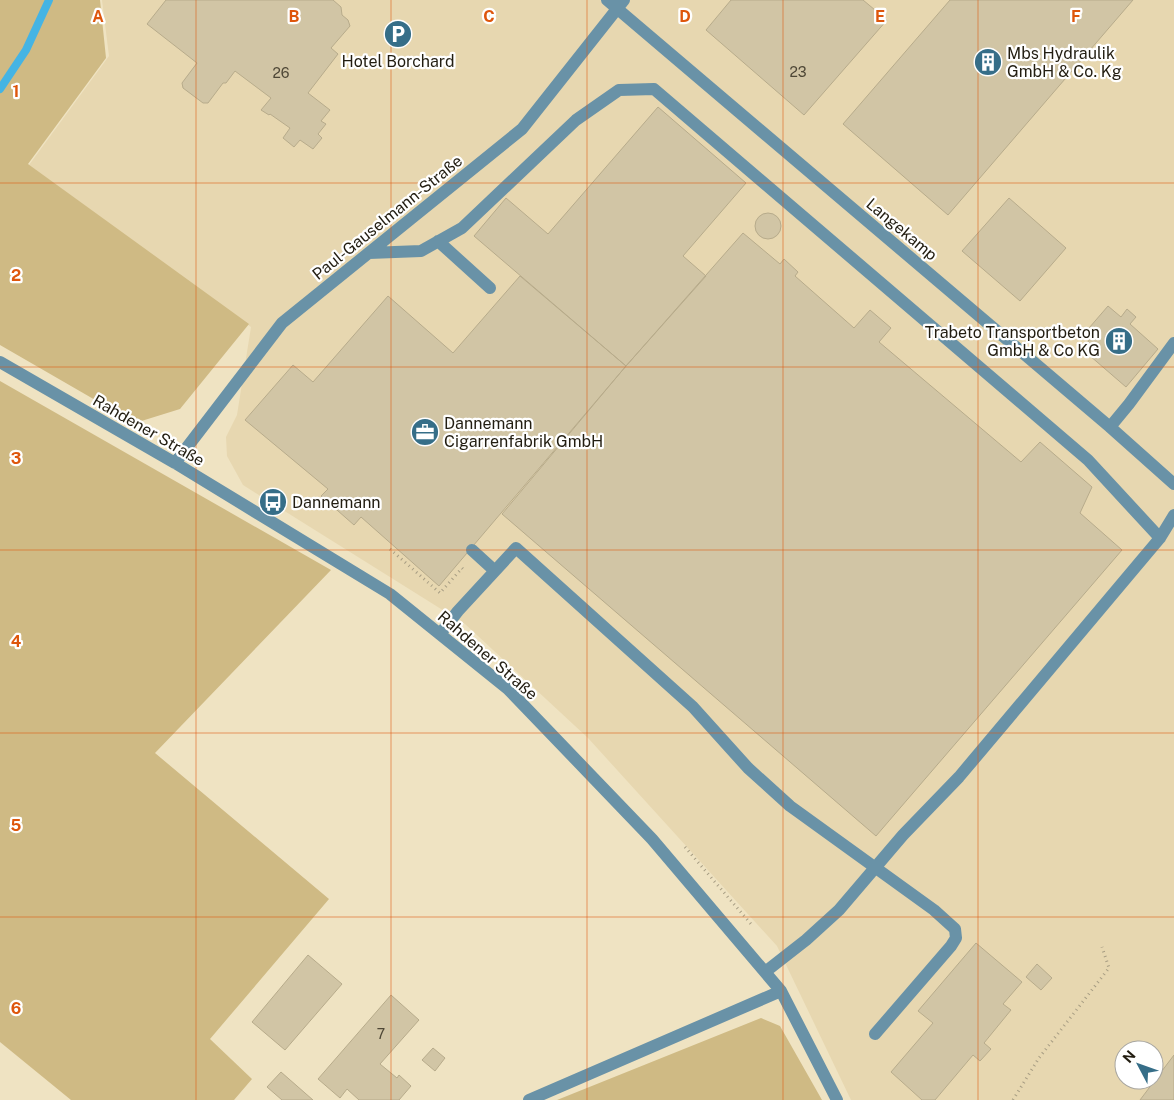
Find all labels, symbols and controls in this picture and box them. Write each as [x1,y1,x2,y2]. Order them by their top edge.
text: A [92,7,104,26]
text: B [289,7,300,26]
text: C [483,7,495,26]
text: D [679,7,691,26]
text: E [875,7,885,26]
text: F [1071,7,1081,26]
parking icon: Hotel Borchard [383,19,413,49]
place label: Mbs Hydraulik GmbH & Co. Kg [1007,44,1122,81]
building icon: Mbs Hydraulik GmbH & Co. Kg [973,47,1003,77]
place label: Hotel Borchard [342,52,454,71]
house number: 23 [789,64,807,80]
house number: 26 [272,65,290,81]
text: 1 [13,82,19,101]
street label: Paul-Gauselmann-Straße [309,151,466,284]
street label: Langekamp [862,194,941,265]
text: 2 [11,266,21,285]
place label: Trabeto Transportbeton GmbH & Co KG [925,323,1100,360]
building icon: Trabeto Transportbeton GmbH & Co KG [1104,326,1134,356]
street label: Rahdener Straße [90,391,208,470]
place label: Dannemann Cigarrenfabrik GmbH [444,414,603,451]
office icon: Dannemann Cigarrenfabrik GmbH [410,417,440,447]
text: 3 [11,449,21,468]
bus stop icon: Dannemann [258,487,288,517]
place label: Dannemann [292,493,381,512]
street label: Rahdener Straße [434,607,541,704]
text: 4 [11,632,22,651]
text: 5 [11,816,22,835]
text: 6 [11,999,21,1018]
house number: 7 [377,1026,385,1042]
north arrow [1114,1040,1164,1090]
text: N [1120,1047,1139,1066]

